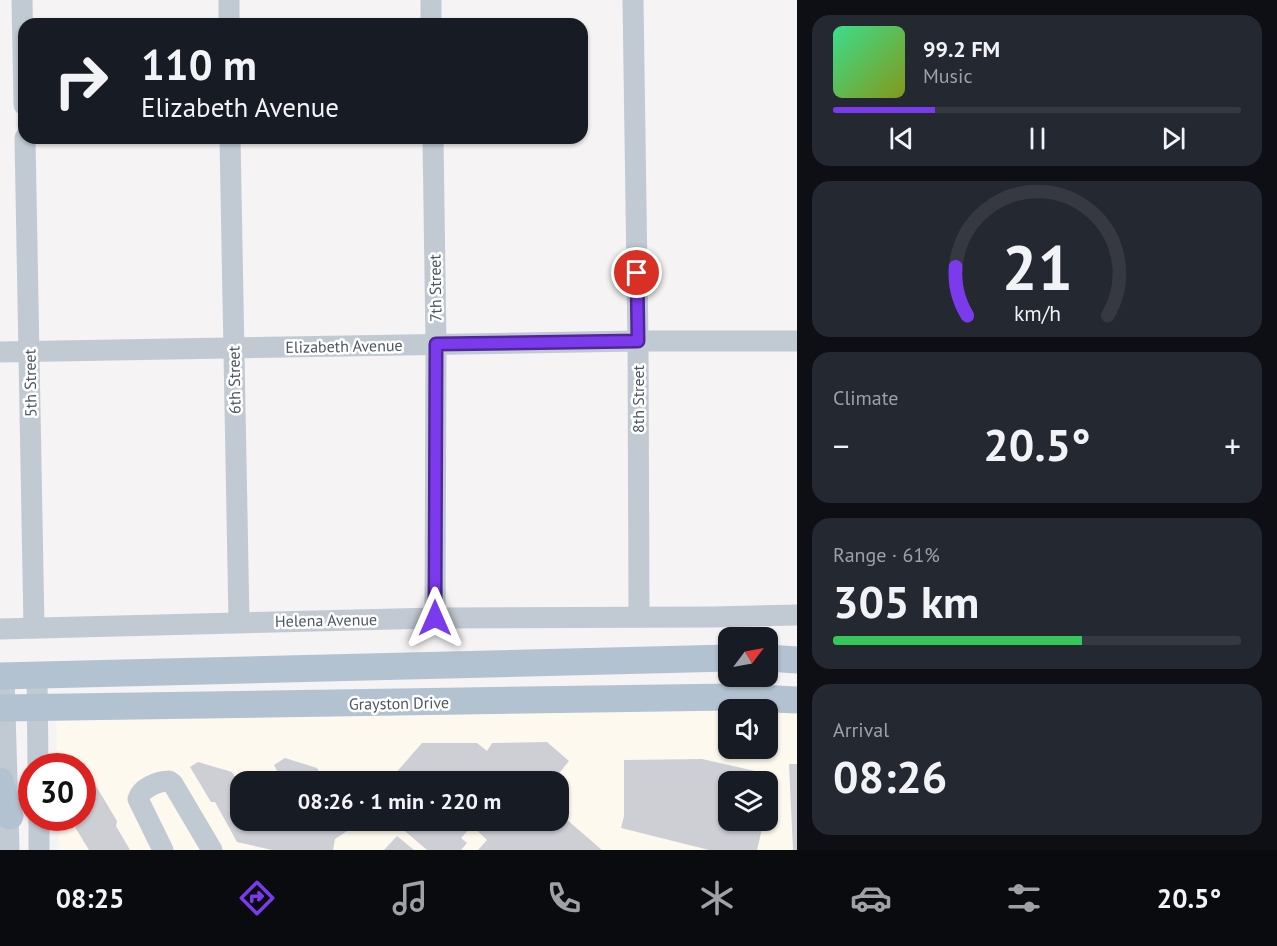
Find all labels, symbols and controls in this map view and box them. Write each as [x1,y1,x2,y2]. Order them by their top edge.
text: 99.2 FM [923,35,1000,63]
text: 110 m [141,37,257,92]
icon: right [42,42,120,120]
text: Music [923,63,972,89]
text: Elizabeth Avenue [141,90,339,124]
icon: previous [885,122,918,155]
icon: pause [1021,122,1054,155]
icon: next [1157,122,1190,155]
text: 21 [1002,226,1072,307]
pin [611,247,662,298]
street label: 7th Street [424,253,446,322]
icon: arrive [620,256,653,289]
text: km/h [1013,299,1060,327]
street label: Elizabeth Avenue [285,335,403,357]
street label: 6th Street [223,345,245,414]
street label: 5th Street [19,348,41,417]
street label: 8th Street [628,364,648,433]
text: Climate [833,385,899,411]
text: 20.5° [983,415,1091,473]
text: − [833,424,850,467]
text: + [1224,424,1241,467]
text: Range · 61% [833,542,940,568]
text: 305 km [833,572,979,630]
position arrow [403,586,467,650]
street label: Helena Avenue [275,609,377,631]
north arrow [718,627,778,687]
map controls [718,627,778,831]
street label: Grayston Drive [349,692,449,714]
button: sound [718,699,778,759]
text: Arrival [833,717,889,743]
text: 08:26 [833,747,947,805]
speed limit sign: 30 [18,753,96,831]
button: layers [718,771,778,831]
text: 08:26 · 1 min · 220 m [298,787,501,815]
icon: directions [236,877,278,919]
icon: music [389,877,431,919]
icon: phone [543,877,585,919]
icon: climate [696,877,738,919]
icon: car [850,877,892,919]
icon: filters [1003,877,1045,919]
text: 08:25 [56,881,124,915]
text: 20.5° [1157,881,1221,915]

